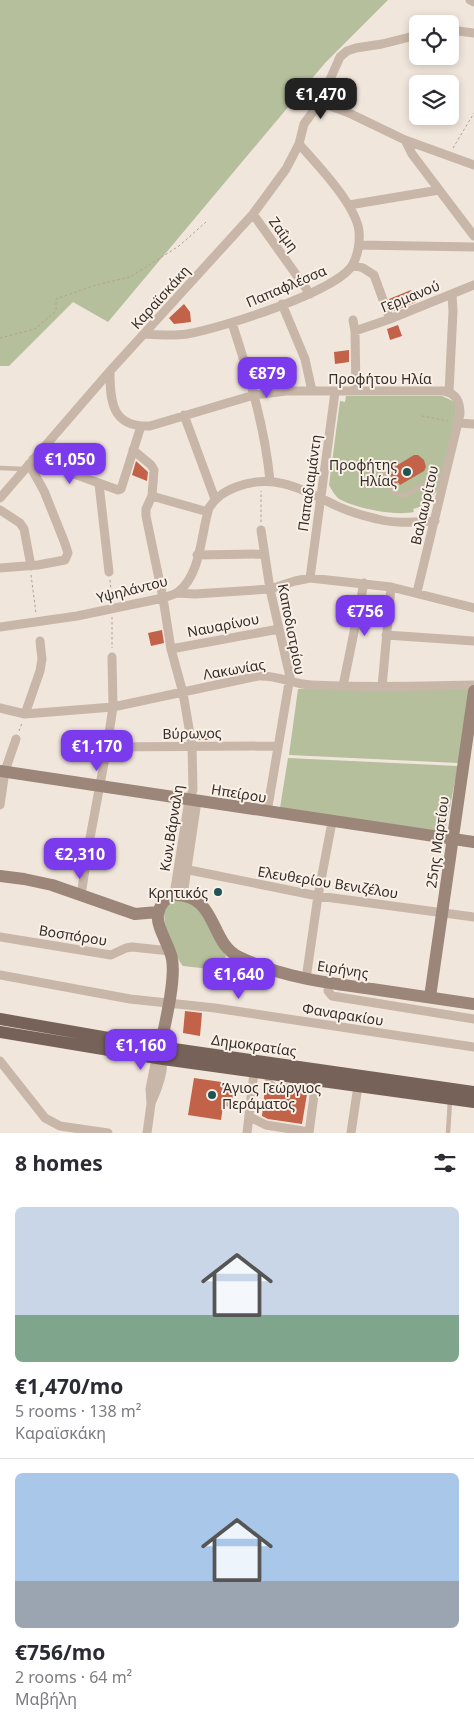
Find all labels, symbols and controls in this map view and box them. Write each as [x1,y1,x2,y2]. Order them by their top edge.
map controls [409,15,459,125]
button: locate [409,15,459,65]
button: layers [409,75,459,125]
pin: €1,470 [280,78,362,120]
text: €1,470 [296,83,346,105]
street label: Ζαΐμη [265,213,303,255]
street label: Παπαφλέσσα [243,260,329,311]
street label: Καραϊσκάκη [126,261,194,333]
street label: Γερμανού [378,276,442,316]
pin: €879 [237,356,297,399]
text: €879 [249,362,285,384]
street label: Προφήτου Ηλία [328,369,432,388]
street label: Παπαδιαμάντη [293,433,325,533]
pin: €1,050 [29,442,111,485]
text: €1,050 [45,448,95,470]
place label: Προφήτης Ηλίας [329,455,397,490]
street label: Βαλαωρίτου [406,463,442,547]
marker: Προφήτης Ηλίας [401,466,413,478]
street label: Υψηλάντου [94,571,170,607]
street label: Καποδιστρίου [274,582,310,676]
pin: €756 [335,594,395,637]
text: €756 [347,600,383,622]
street label: Ναυαρίνου [185,609,261,641]
street label: Λακωνίας [202,654,267,684]
street label: Βύρωνος [162,723,222,743]
pin: €1,170 [56,730,138,772]
text: €1,170 [72,735,122,757]
street label: Ηπείρου [210,779,268,807]
street label: Κων.Βάρναλη [155,783,187,873]
street label: 25ης Μαρτίου [421,795,453,889]
pin: €2,310 [39,838,121,880]
text: €2,310 [55,843,105,865]
street label: Ελευθερίου Βενιζέλου [256,861,400,903]
place label: Κρητικός [148,883,208,902]
marker: Κρητικός [212,886,224,898]
street label: Βοσπόρου [37,920,109,950]
street label: Ειρήνης [316,956,370,982]
pin: €1,640 [198,958,280,1000]
text: €1,640 [214,963,264,985]
street label: Φαναρακίου [301,998,385,1030]
pin: €1,160 [100,1028,182,1071]
street label: Δημοκρατίας [210,1030,298,1060]
text: €1,160 [116,1034,166,1056]
place label: Άγιος Γεώργιος Περάματος [222,1078,321,1113]
marker: Άγιος Γεώργιος Περάματος [206,1089,218,1101]
text: 8 homes [15,1149,103,1177]
icon: filters [431,1149,459,1177]
icon: home [192,1240,282,1330]
text: €1,470/mo [15,1372,123,1400]
text: 5 rooms · 138 m² [15,1400,141,1422]
text: Καραϊσκάκη [15,1422,106,1444]
icon: home [192,1505,282,1595]
text: €756/mo [15,1638,105,1666]
text: 2 rooms · 64 m² [15,1666,132,1688]
text: Μαβήλη [15,1688,77,1710]

